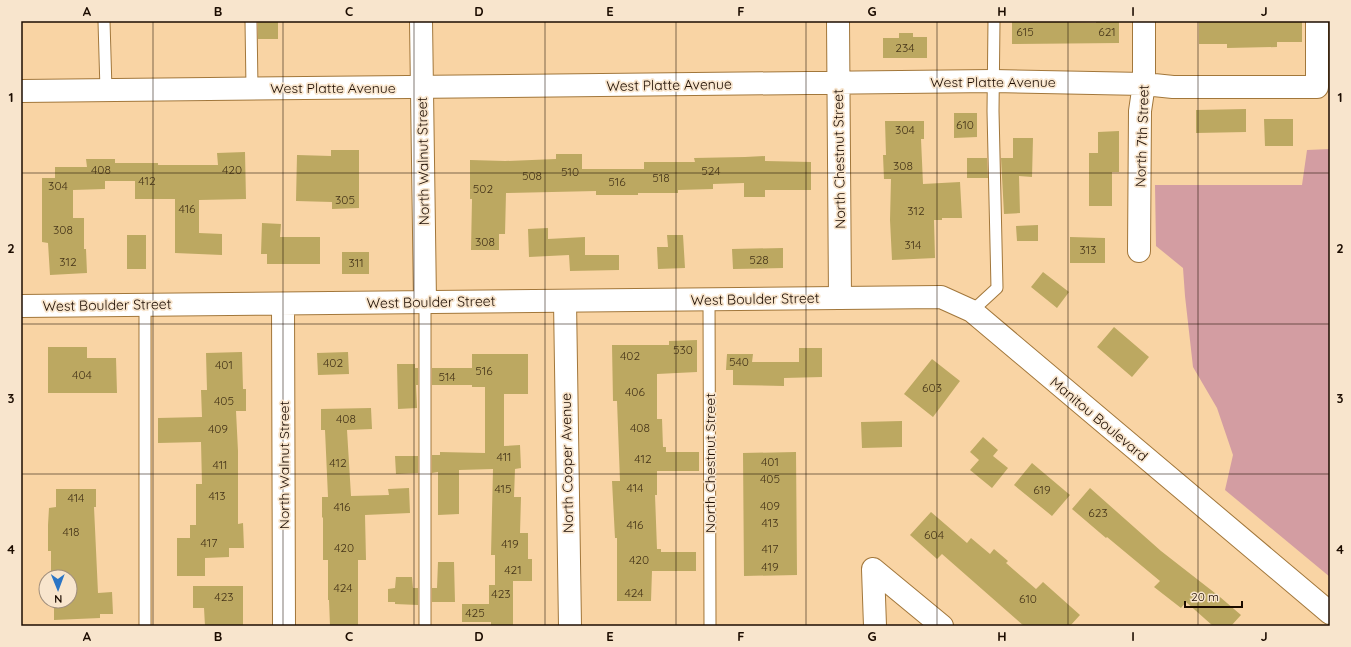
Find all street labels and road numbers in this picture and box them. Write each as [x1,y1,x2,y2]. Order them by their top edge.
street label: West Platte Avenue [930,73,1056,91]
street label: West Platte Avenue [606,75,732,95]
street label: West Platte Avenue [270,79,396,97]
street label: North 7th Street [1131,84,1153,188]
street label: North Chestnut Street [829,89,849,229]
street label: North Walnut Street [413,96,433,225]
street label: West Boulder Street [690,289,820,309]
street label: West Boulder Street [366,292,496,312]
street label: West Boulder Street [42,295,172,315]
street label: Manitou Boulevard [1047,373,1151,465]
street label: North Cooper Avenue [557,393,577,533]
street label: North Chestnut Street [701,393,719,533]
street label: North Walnut Street [275,400,293,529]

